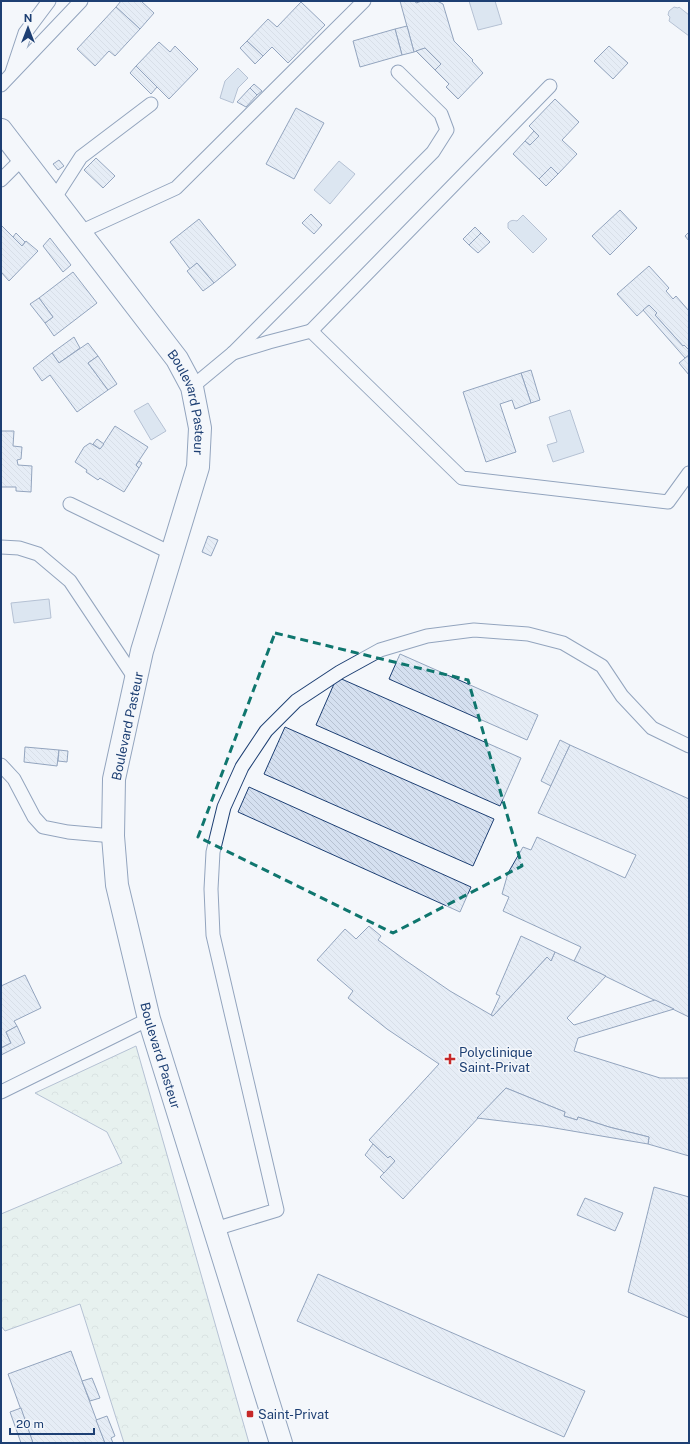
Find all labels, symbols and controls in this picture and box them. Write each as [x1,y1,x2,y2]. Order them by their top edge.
north arrow [8,8,48,48]
text: N [24,12,32,24]
street label: Boulevard Pasteur [164,347,207,455]
street label: Boulevard Pasteur [109,670,146,782]
street label: Boulevard Pasteur [137,1001,184,1111]
place label: Polyclinique Saint-Privat [459,1045,533,1075]
marker: Polyclinique Saint-Privat [444,1053,456,1065]
place label: Saint-Privat [258,1407,329,1422]
marker: Saint-Privat [245,1409,255,1419]
scale bar [10,1410,94,1436]
text: 20 m [16,1417,44,1431]

